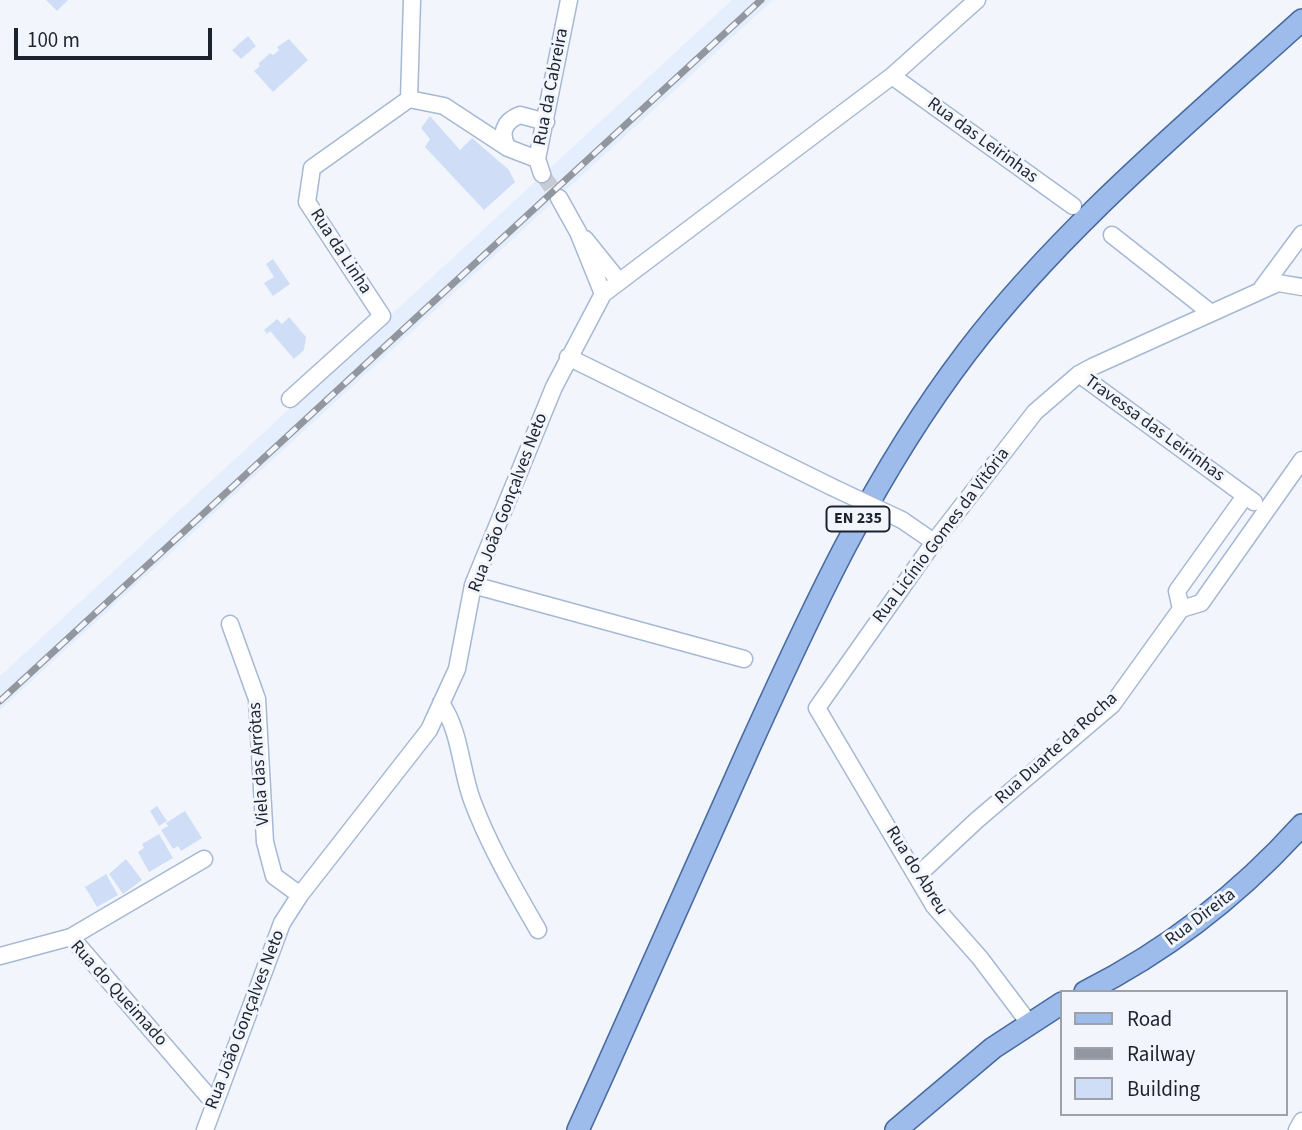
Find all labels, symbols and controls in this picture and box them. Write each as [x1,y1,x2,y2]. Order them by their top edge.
scale bar [18,14,215,58]
text: 100 m [27,25,80,55]
street label: Rua da Cabreira [530,27,574,147]
street label: Rua das Leirinhas [922,94,1042,188]
street label: Rua da Linha [304,205,376,299]
street label: Travessa das Leirinhas [1080,371,1228,487]
street label: Rua João Gonçalves Neto [465,410,553,596]
street label: Rua Licínio Gomes da Vitória [869,444,1015,628]
road number: EN 235 [826,506,890,532]
street label: Rua Duarte da Rocha [992,689,1122,809]
street label: Viela das Arrôtas [245,701,275,827]
street label: Rua do Abreu [880,823,952,919]
street label: Rua Direita [1162,885,1240,951]
street label: Rua João Gonçalves Neto [202,927,290,1113]
street label: Rua do Queimado [65,937,171,1051]
legend [1060,990,1288,1116]
text: Road [1127,1004,1172,1034]
text: Railway [1127,1039,1195,1069]
text: Building [1127,1074,1200,1104]

